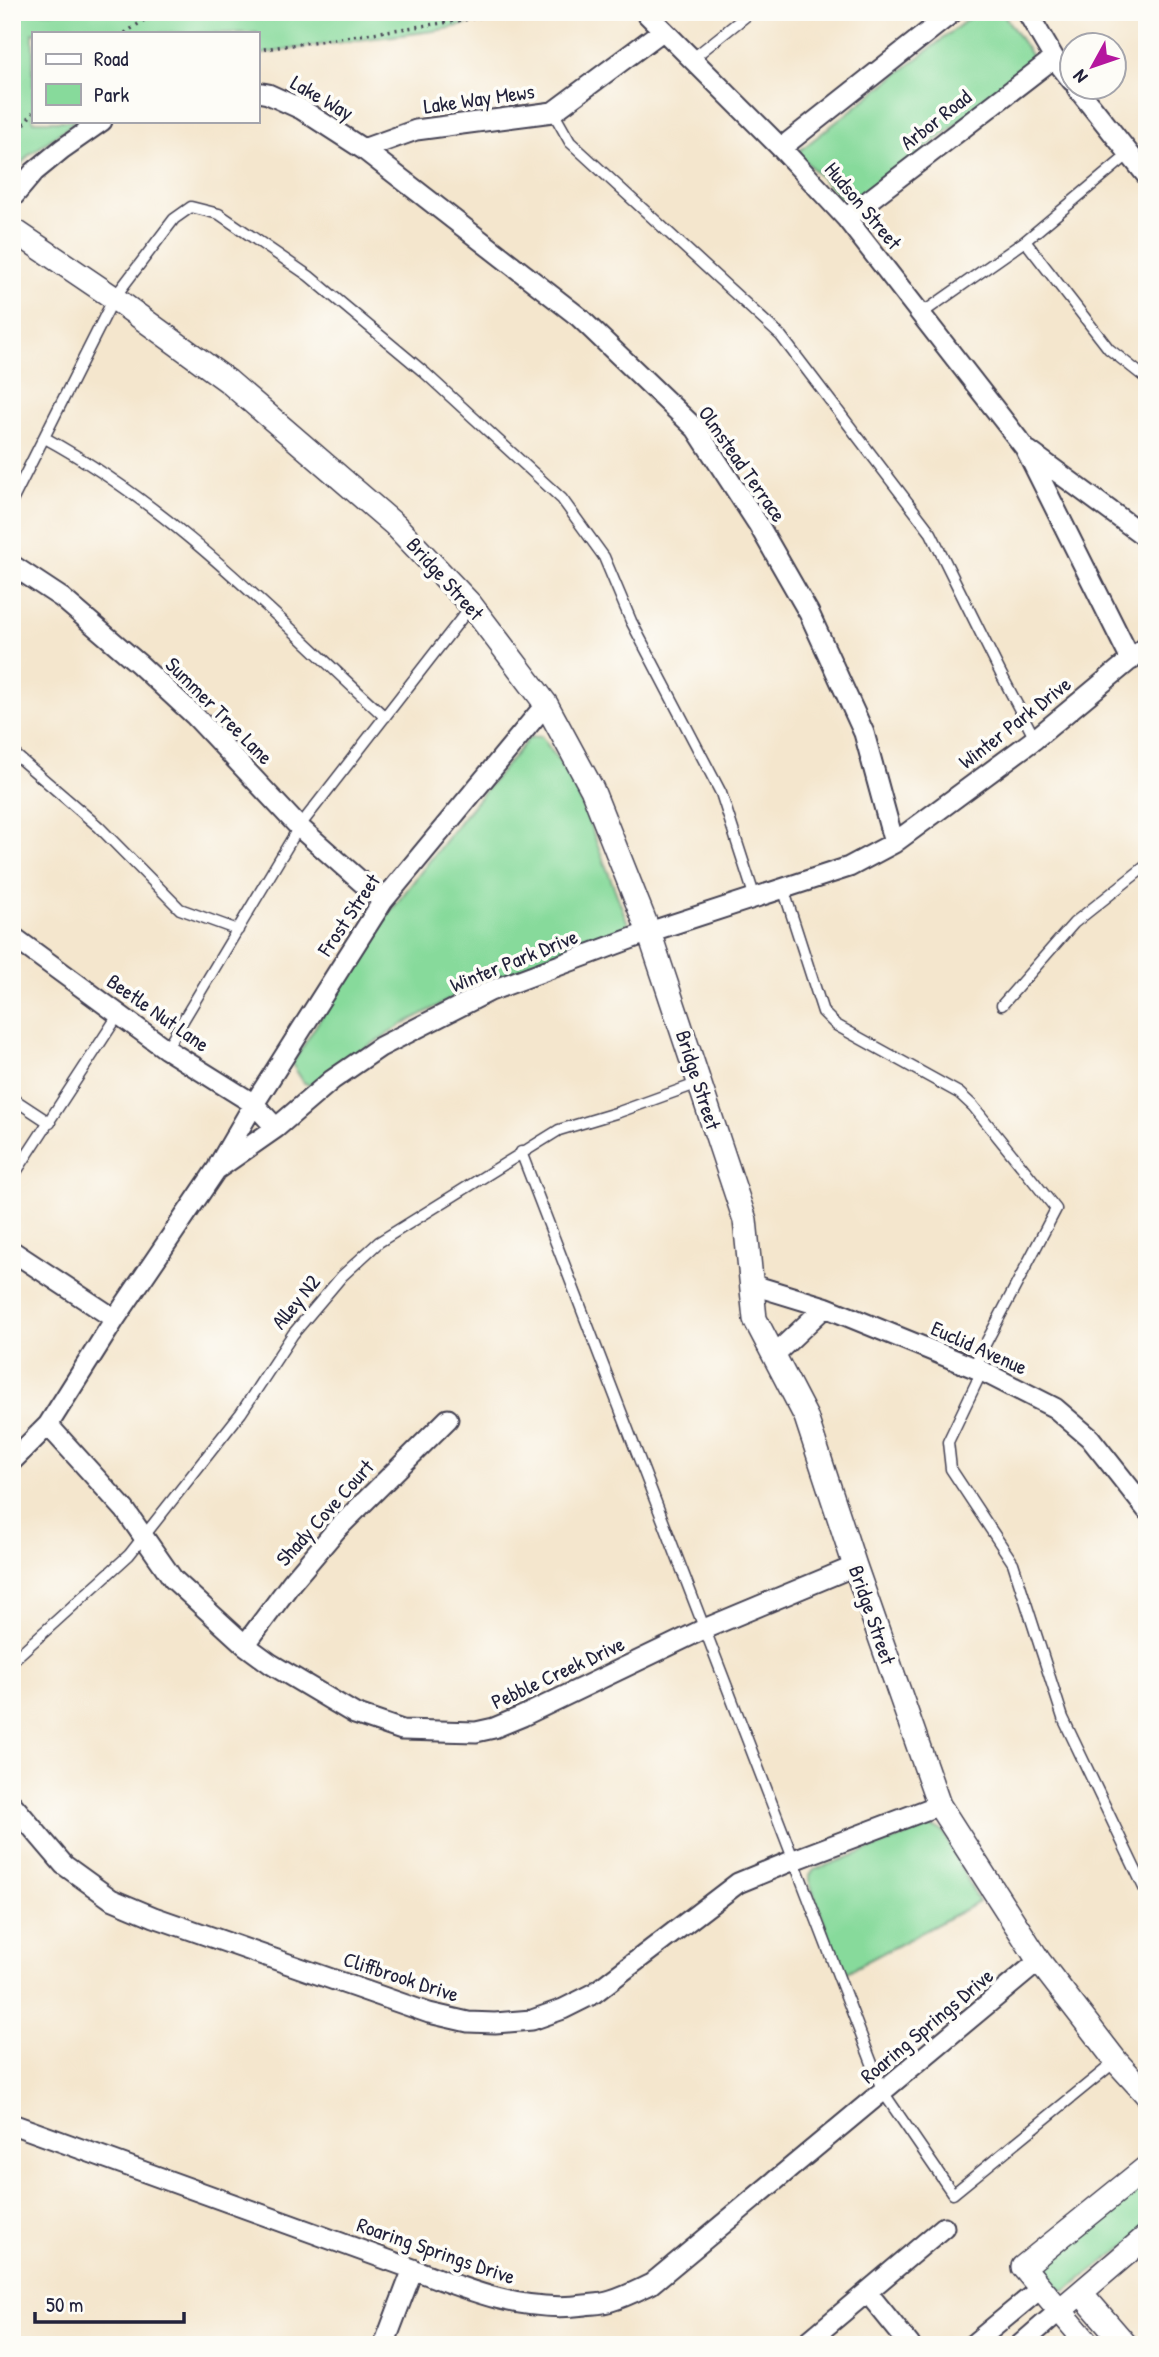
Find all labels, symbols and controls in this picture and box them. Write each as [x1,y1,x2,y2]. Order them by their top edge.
legend [32,32,259,122]
north arrow [1058,32,1128,102]
text: Road [94,44,128,73]
text: N [1067,65,1093,89]
street label: Lake Way [286,68,359,127]
street label: Lake Way Mews [422,76,536,121]
text: Park [94,80,129,109]
street label: Arbor Road [894,83,977,157]
street label: Hudson Street [818,156,909,256]
street label: Olmstead Terrace [692,400,793,528]
street label: Bridge Street [400,531,491,627]
street label: Summer Tree Lane [159,650,280,771]
street label: Winter Park Drive [953,670,1077,776]
street label: Frost Street [310,867,387,962]
street label: Winter Park Drive [446,922,582,999]
street label: Beetle Nut Lane [101,967,215,1059]
street label: Bridge Street [669,1026,728,1134]
street label: Alley N2 [265,1268,327,1335]
street label: Euclid Avenue [927,1313,1032,1382]
street label: Shady Cove Court [269,1453,381,1572]
street label: Bridge Street [842,1561,903,1669]
street label: Pebble Creek Drive [486,1629,629,1716]
street label: Cliffbrook Drive [340,1944,462,2009]
street label: Roaring Springs Drive [854,1961,999,2090]
street label: Roaring Springs Drive [353,2210,519,2291]
scale bar [35,2280,184,2324]
text: 50 m [46,2290,83,2319]

